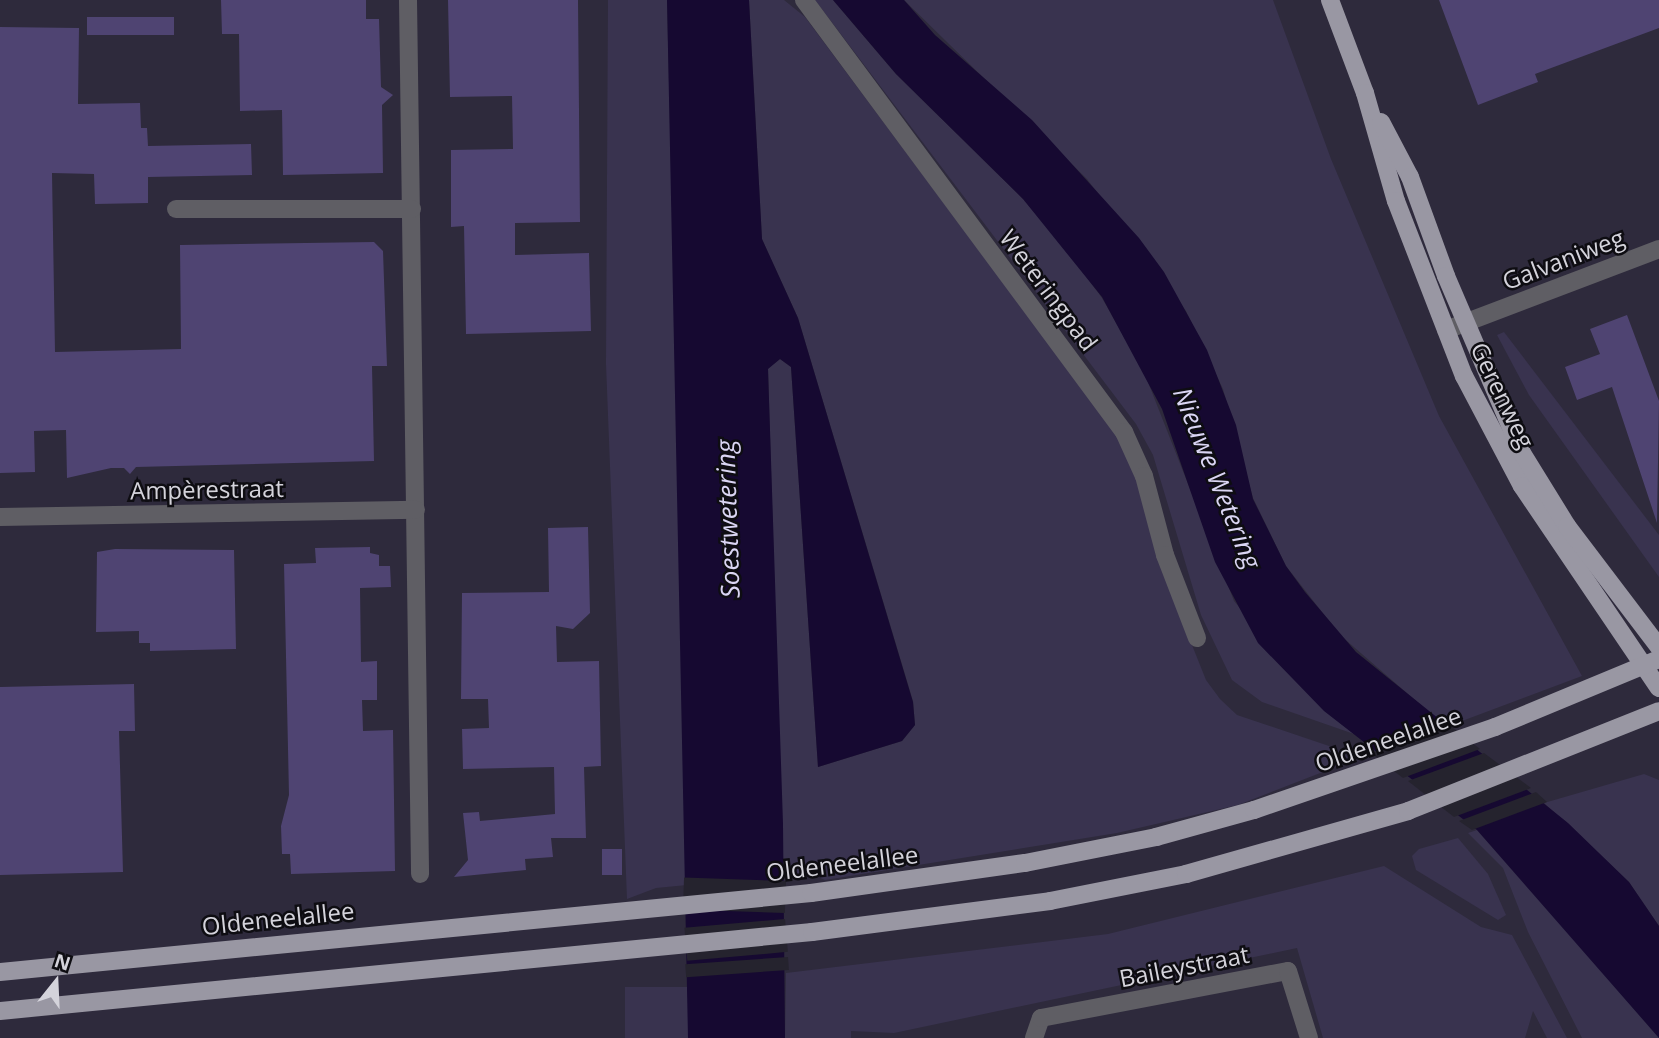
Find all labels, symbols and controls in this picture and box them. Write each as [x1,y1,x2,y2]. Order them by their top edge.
street label: Galvaniweg [1498,223,1628,295]
street label: Weteringpad [994,224,1104,356]
street label: Gerenweg [1465,337,1541,453]
water label: Nieuwe Wetering [1166,383,1268,573]
water label: Soestwetering [710,439,746,599]
street label: Ampèrestraat [130,473,284,505]
street label: Oldeneelallee [1311,700,1465,778]
street label: Oldeneelallee [764,839,920,887]
street label: Oldeneelallee [200,896,356,940]
street label: Baileystraat [1117,939,1251,993]
north arrow [21,947,91,1017]
text: N [51,947,74,977]

